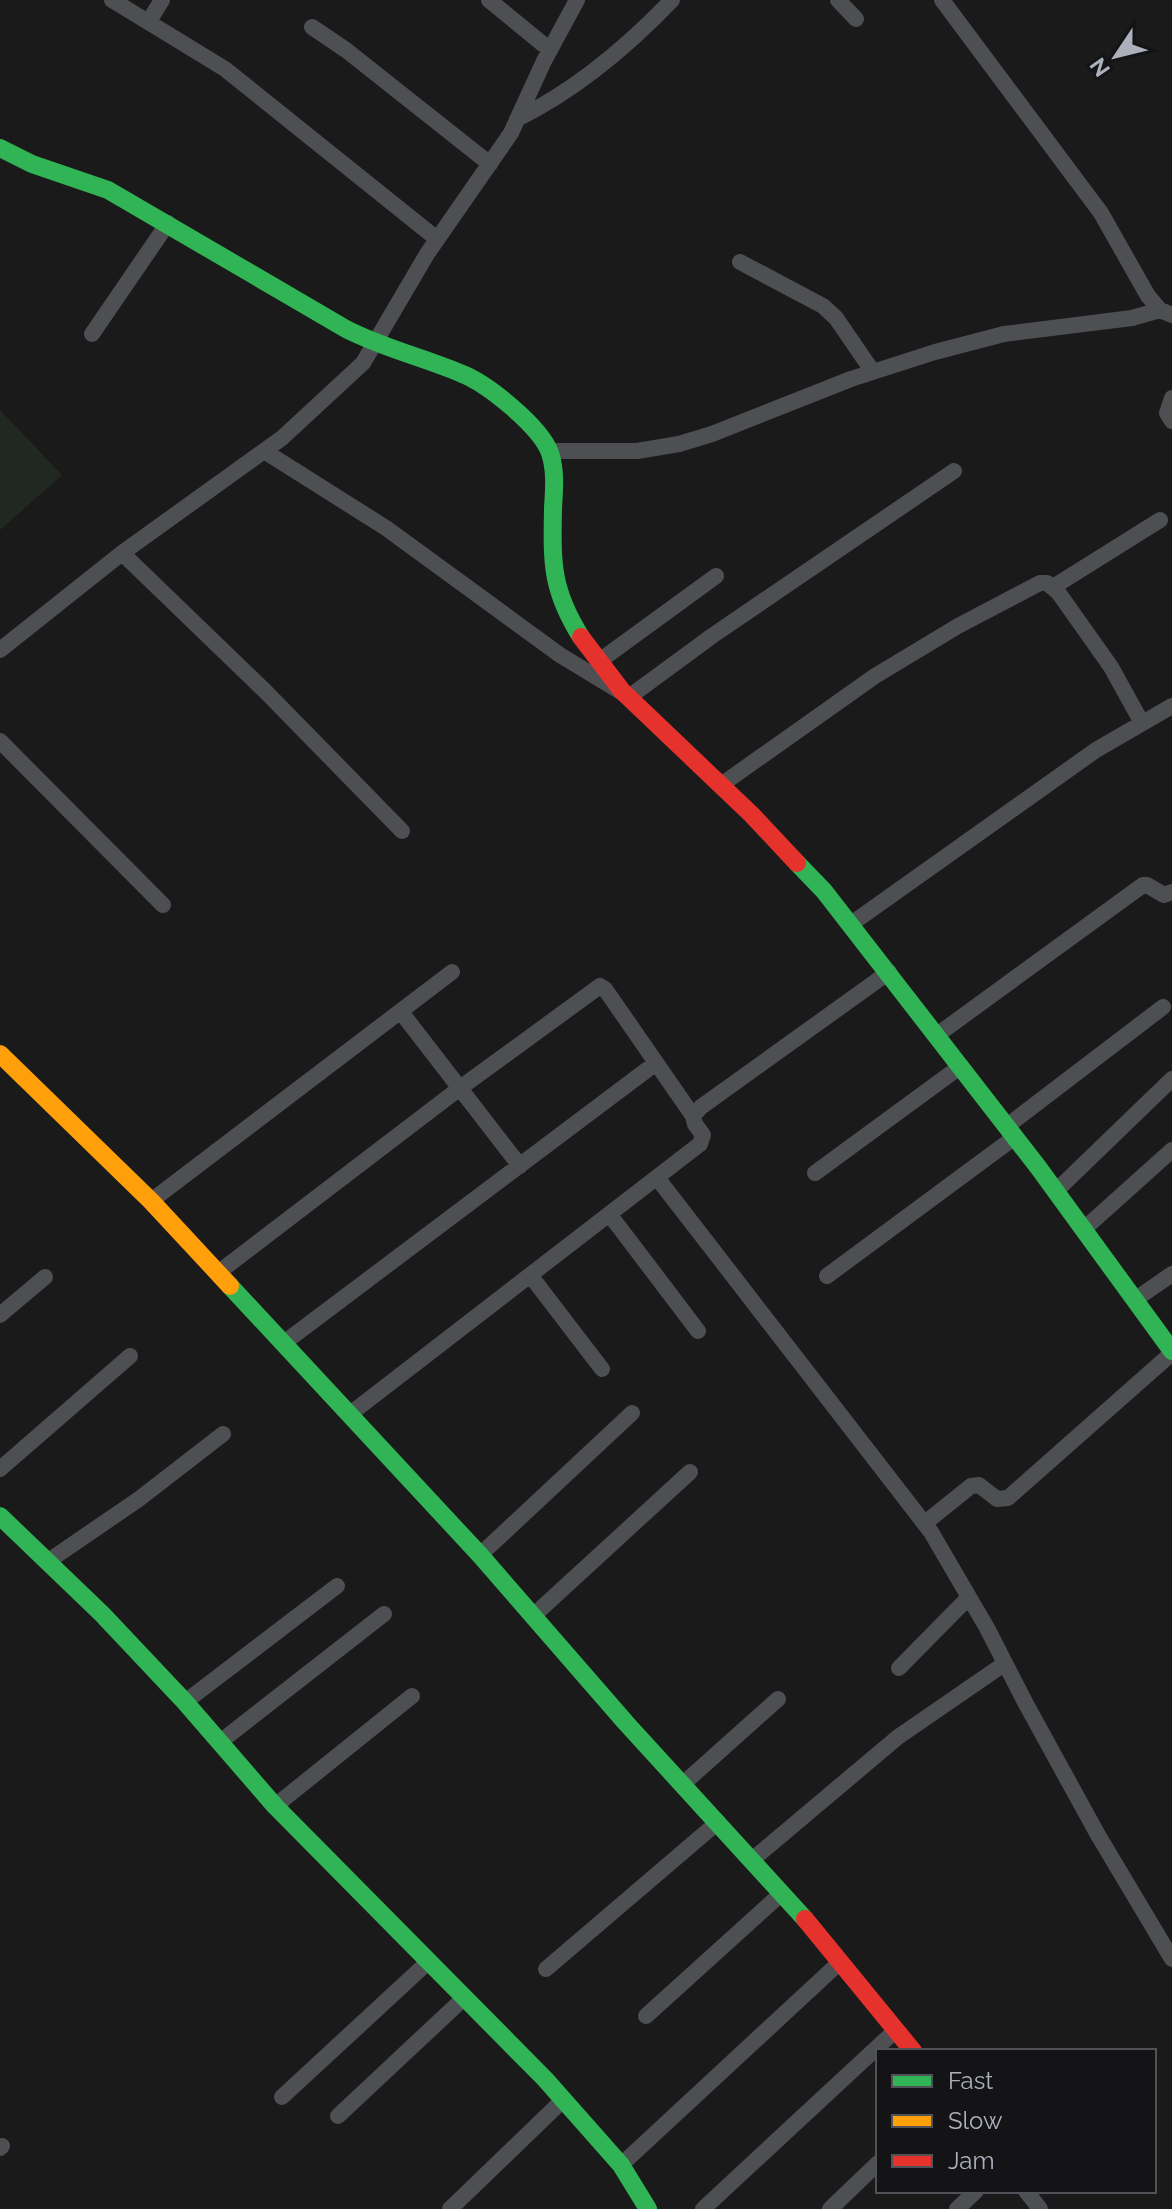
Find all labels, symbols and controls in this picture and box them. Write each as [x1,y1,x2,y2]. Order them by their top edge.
north arrow [1076,16,1156,96]
text: N [1084,53,1115,82]
legend [876,2049,1156,2193]
text: Fast [948,2066,993,2095]
text: Slow [948,2106,1003,2135]
text: Jam [948,2146,994,2175]

